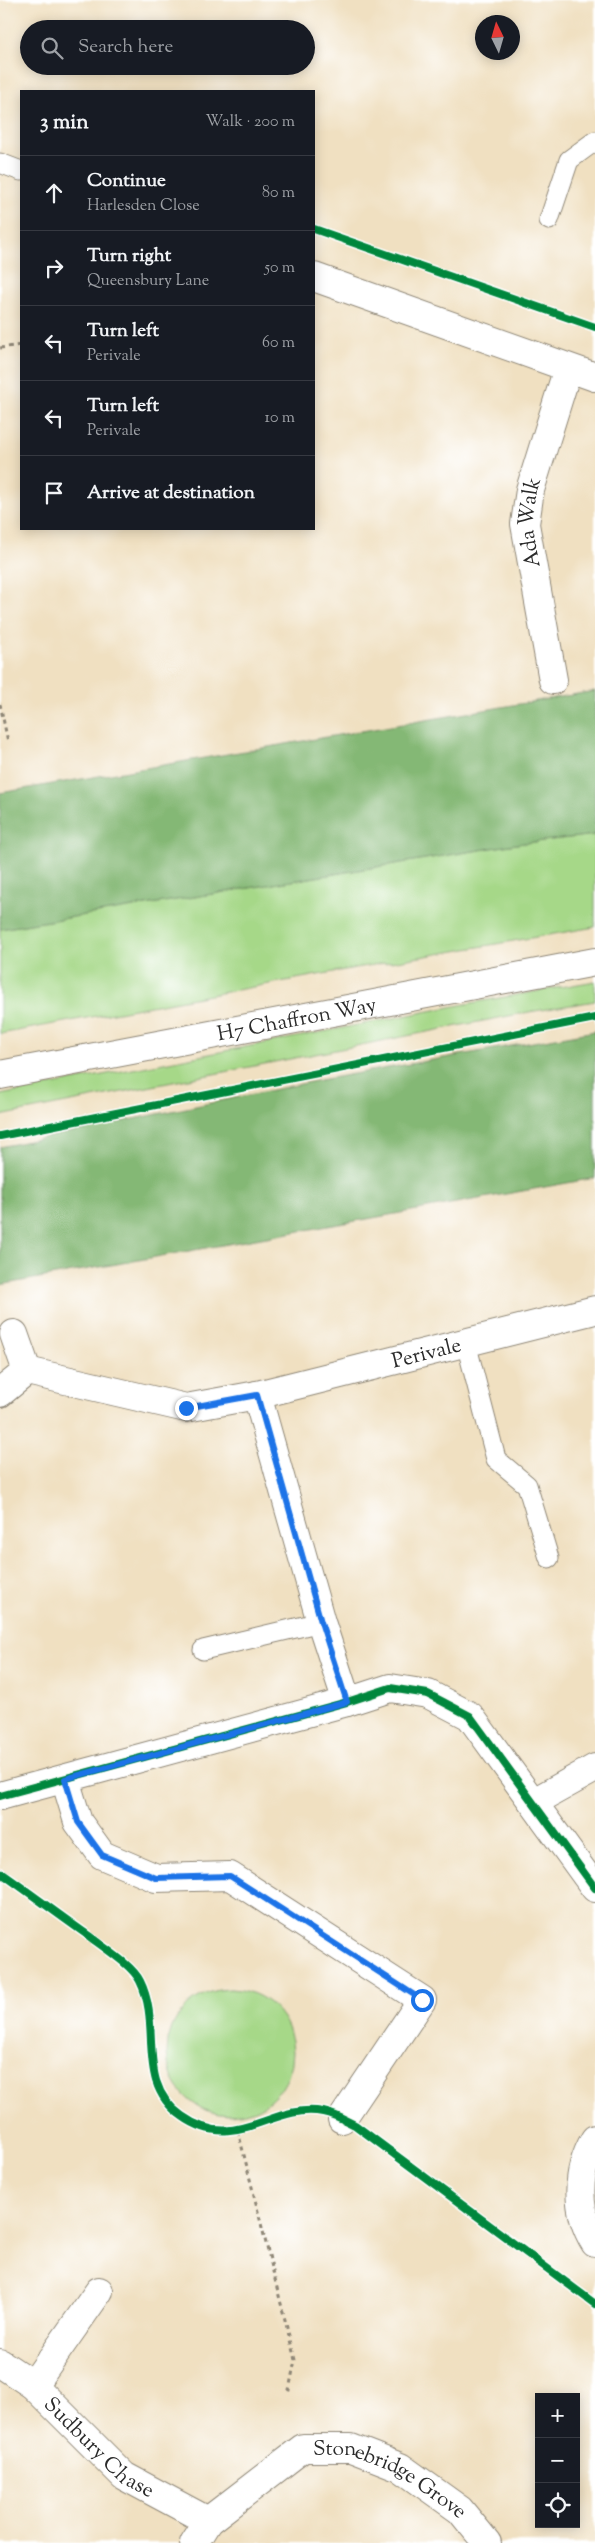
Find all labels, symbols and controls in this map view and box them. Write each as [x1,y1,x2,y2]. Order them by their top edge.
north arrow [475,15,520,60]
search box [20,20,315,75]
icon: search [38,34,66,62]
text: Search here [78,34,173,61]
text: 3 min [40,108,89,138]
text: Walk · 200 m [206,111,295,134]
text: Continue [87,168,166,195]
icon: ahead [40,179,68,207]
text: 80 m [262,182,295,205]
text: Harlesden Close [87,195,200,218]
text: Turn right [87,243,171,270]
icon: right [40,254,68,282]
text: 50 m [264,257,295,280]
text: Queensbury Lane [87,270,209,293]
text: Turn left [87,318,159,345]
icon: left [40,329,68,357]
text: 60 m [262,332,295,355]
text: Perivale [87,345,141,368]
text: Turn left [87,393,159,420]
icon: left [40,404,68,432]
text: 10 m [265,407,295,430]
text: Perivale [87,420,141,443]
street label: Ada Walk [512,473,550,570]
icon: arrive [40,479,68,507]
text: Arrive at destination [87,480,255,507]
street label: H7 Chaffron Way [215,991,380,1050]
street label: Perivale [389,1331,465,1378]
route end [175,1397,198,1420]
route start [411,1989,434,2012]
street label: Sudbury Chase [36,2391,159,2506]
map controls [535,2393,580,2528]
button: + [535,2393,580,2438]
street label: Stonebridge Grove [313,2435,474,2525]
button: − [535,2438,580,2483]
button: locate [535,2483,580,2528]

